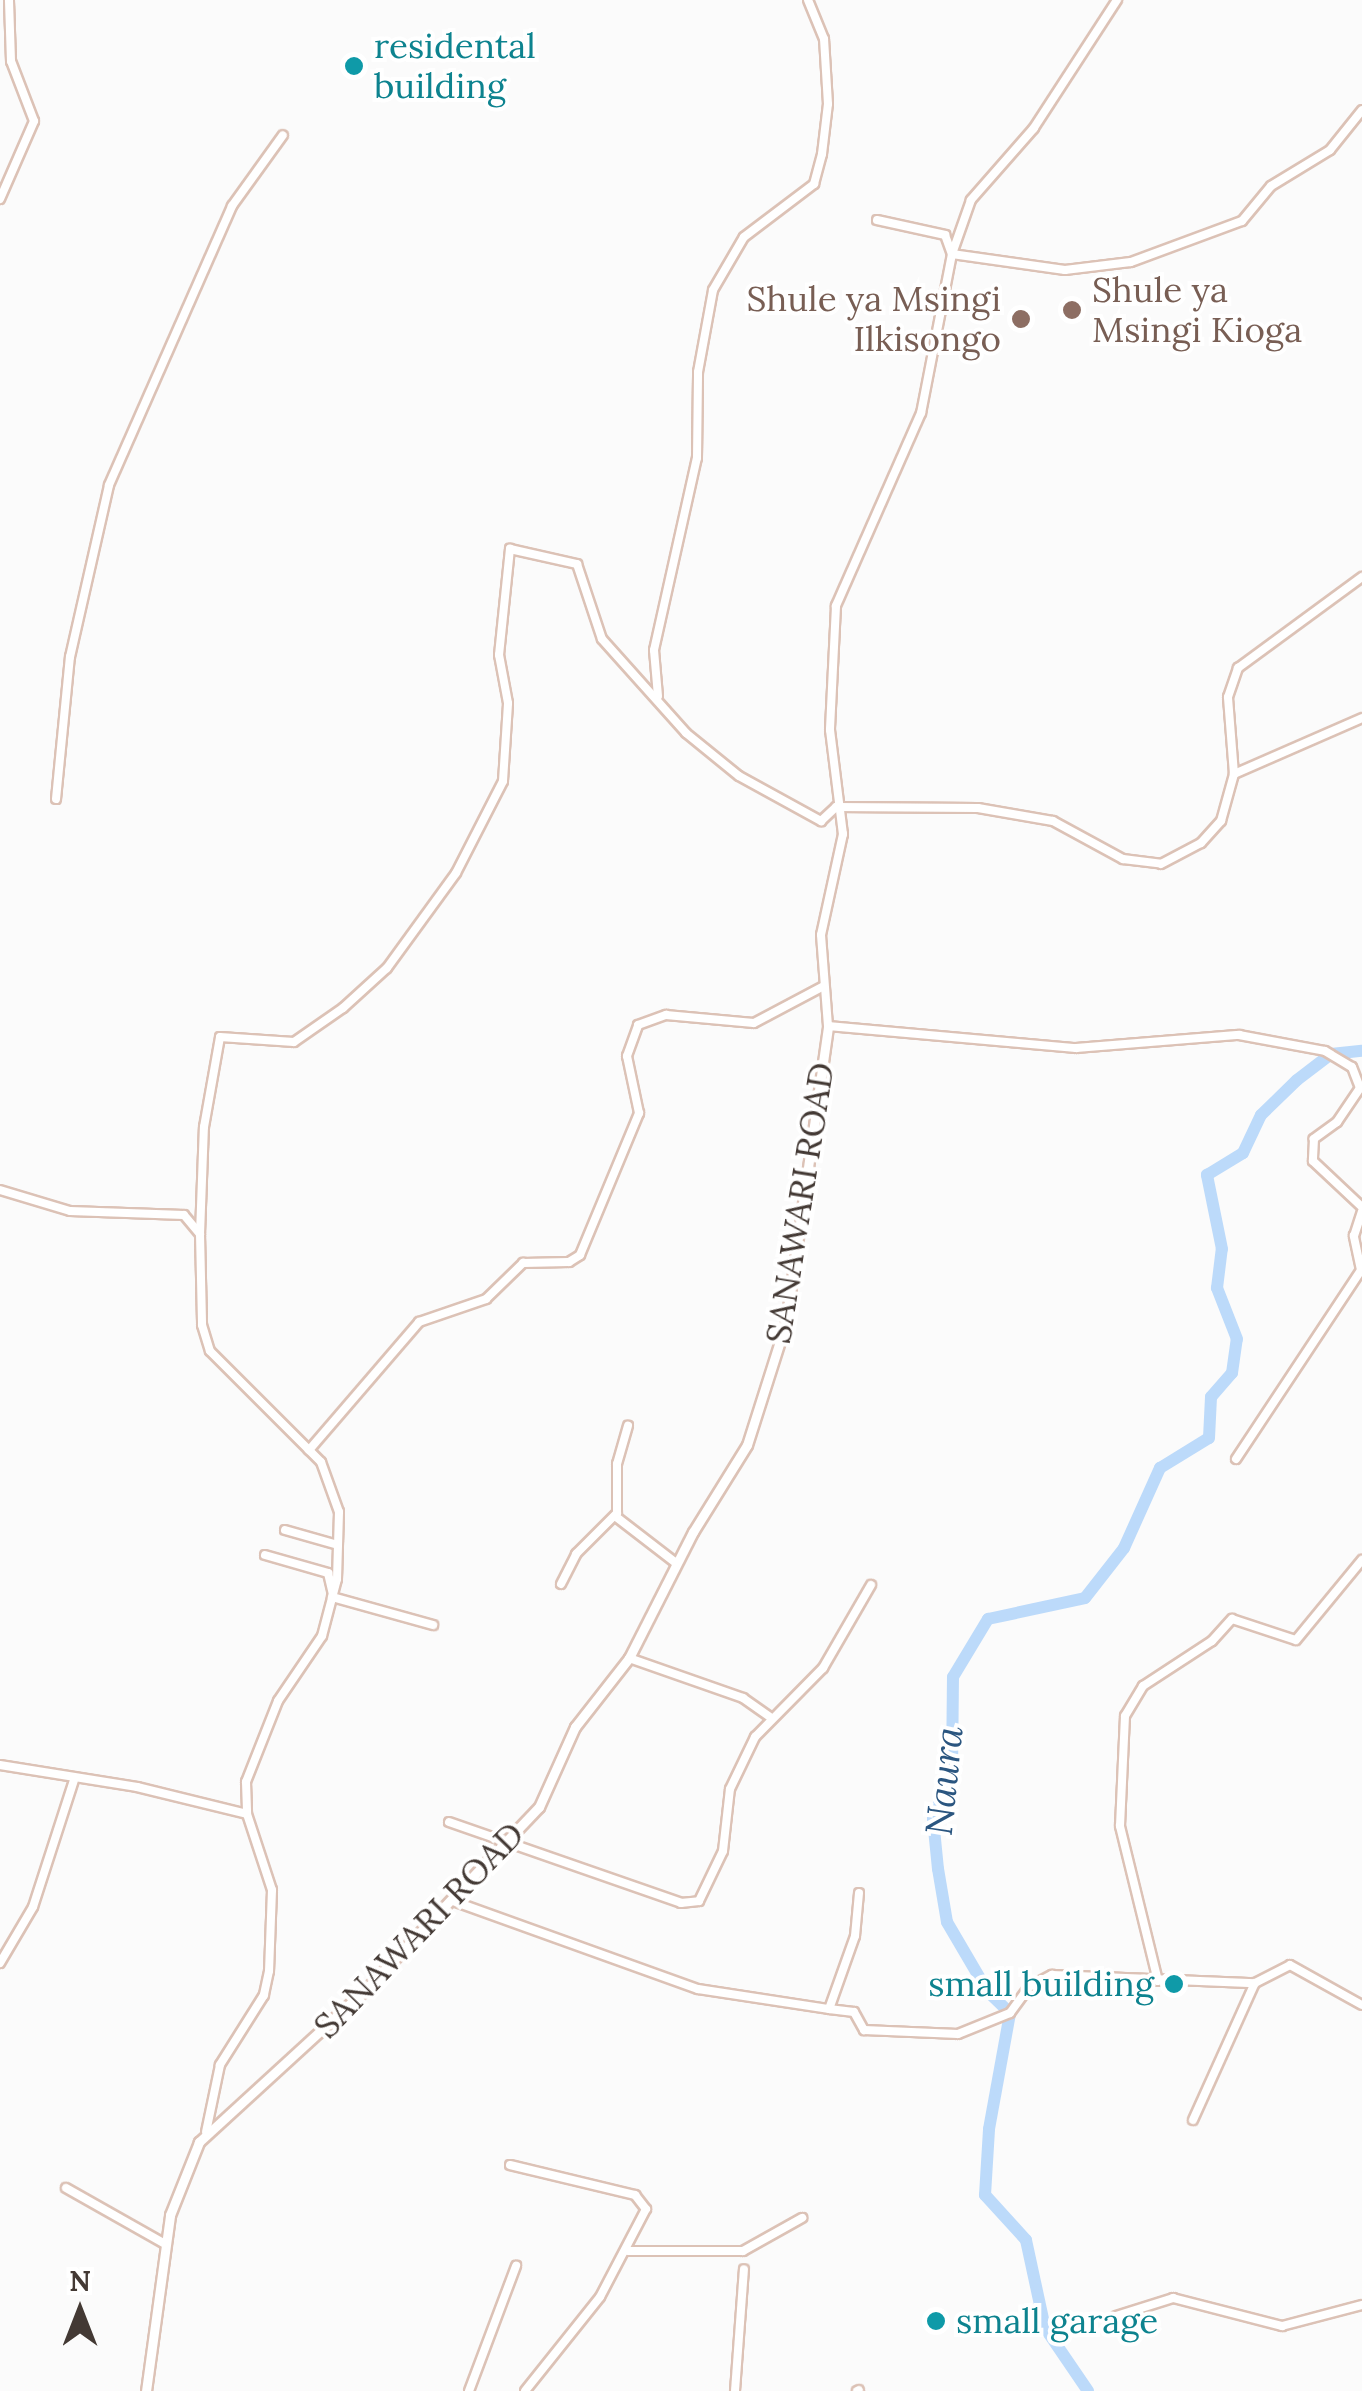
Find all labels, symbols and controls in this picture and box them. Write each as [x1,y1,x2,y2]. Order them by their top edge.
place label: residental building [374,25,536,107]
marker: residental building [343,55,365,77]
place label: Shule ya Msingi Kioga [1092,269,1302,351]
place label: Shule ya Msingi Ilkisongo [746,278,1001,360]
marker: Shule ya Msingi Kioga [1061,299,1083,321]
marker: Shule ya Msingi Ilkisongo [1010,308,1032,330]
street label: SANAWARI ROAD [757,1059,843,1347]
water label: Naura [916,1724,972,1838]
street label: SANAWARI ROAD [305,1813,533,2047]
place label: small building [928,1963,1154,2005]
marker: small building [1163,1973,1185,1995]
north arrow [30,2261,130,2361]
text: N [69,2263,91,2299]
place label: small garage [956,2300,1158,2342]
marker: small garage [925,2310,947,2332]

